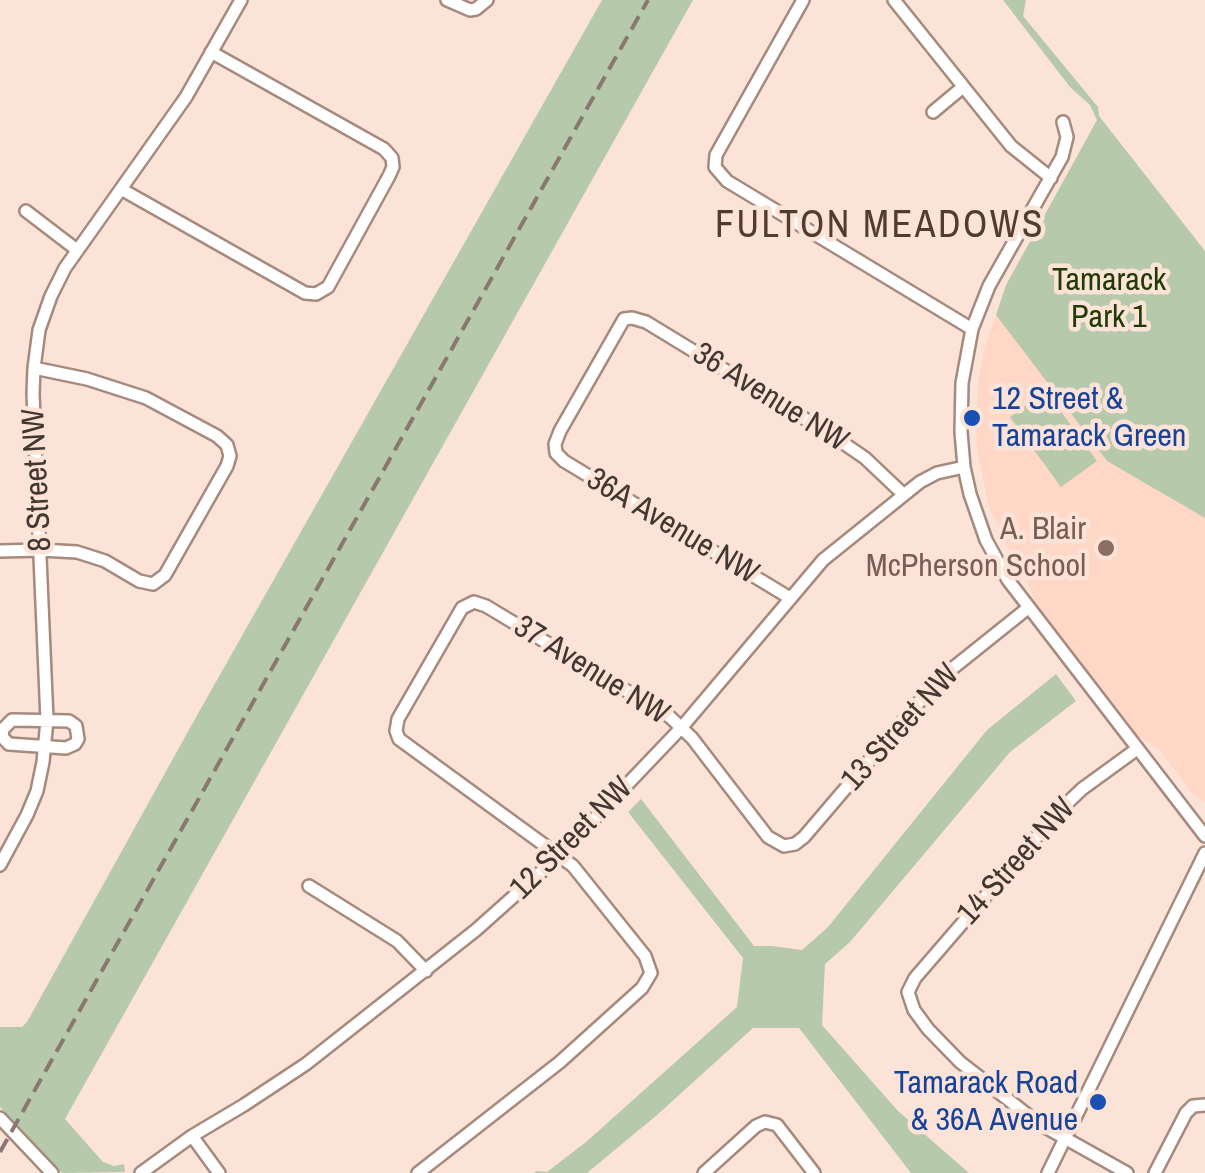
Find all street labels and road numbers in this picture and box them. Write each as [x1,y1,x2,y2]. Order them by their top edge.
street label: 36 Avenue NW [685,335,855,461]
street label: 8 Street NW [15,408,61,552]
street label: 36A Avenue NW [579,461,765,593]
street label: 37 Avenue NW [506,608,676,734]
street label: 13 Street NW [834,657,968,799]
street label: 12 Street NW [503,770,641,908]
street label: 14 Street NW [950,791,1084,933]

